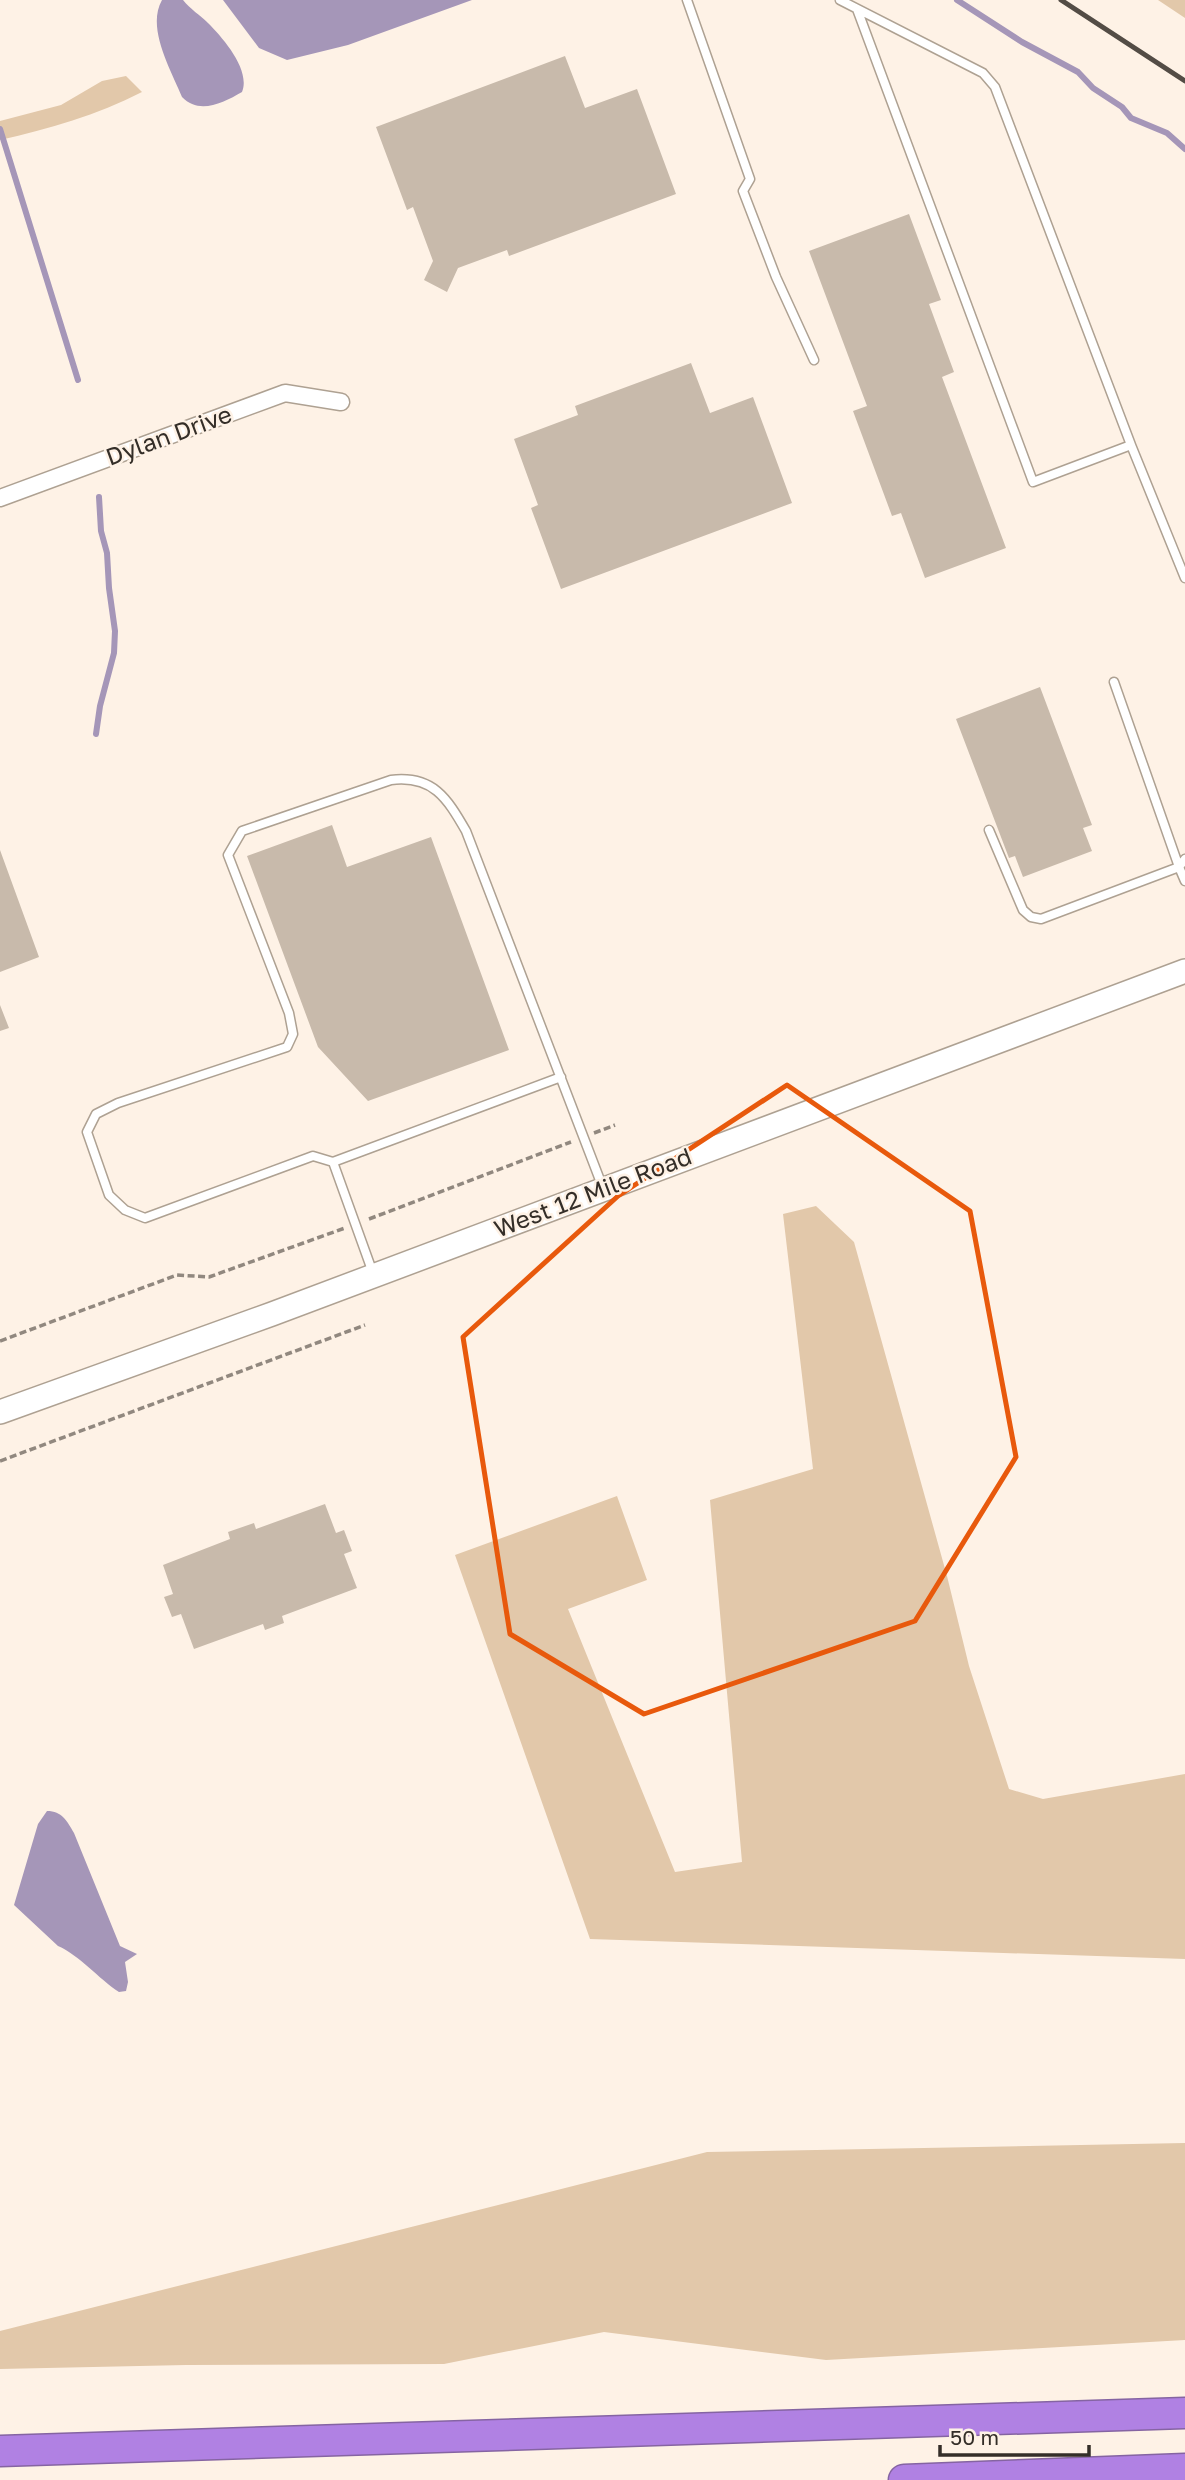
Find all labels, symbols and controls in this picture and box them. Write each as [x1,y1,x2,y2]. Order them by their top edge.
street label: Dylan Drive [102,398,235,471]
street label: West 12 Mile Road [490,1141,695,1243]
scale bar [940,2414,1089,2458]
text: 50 m [950,2424,999,2450]

